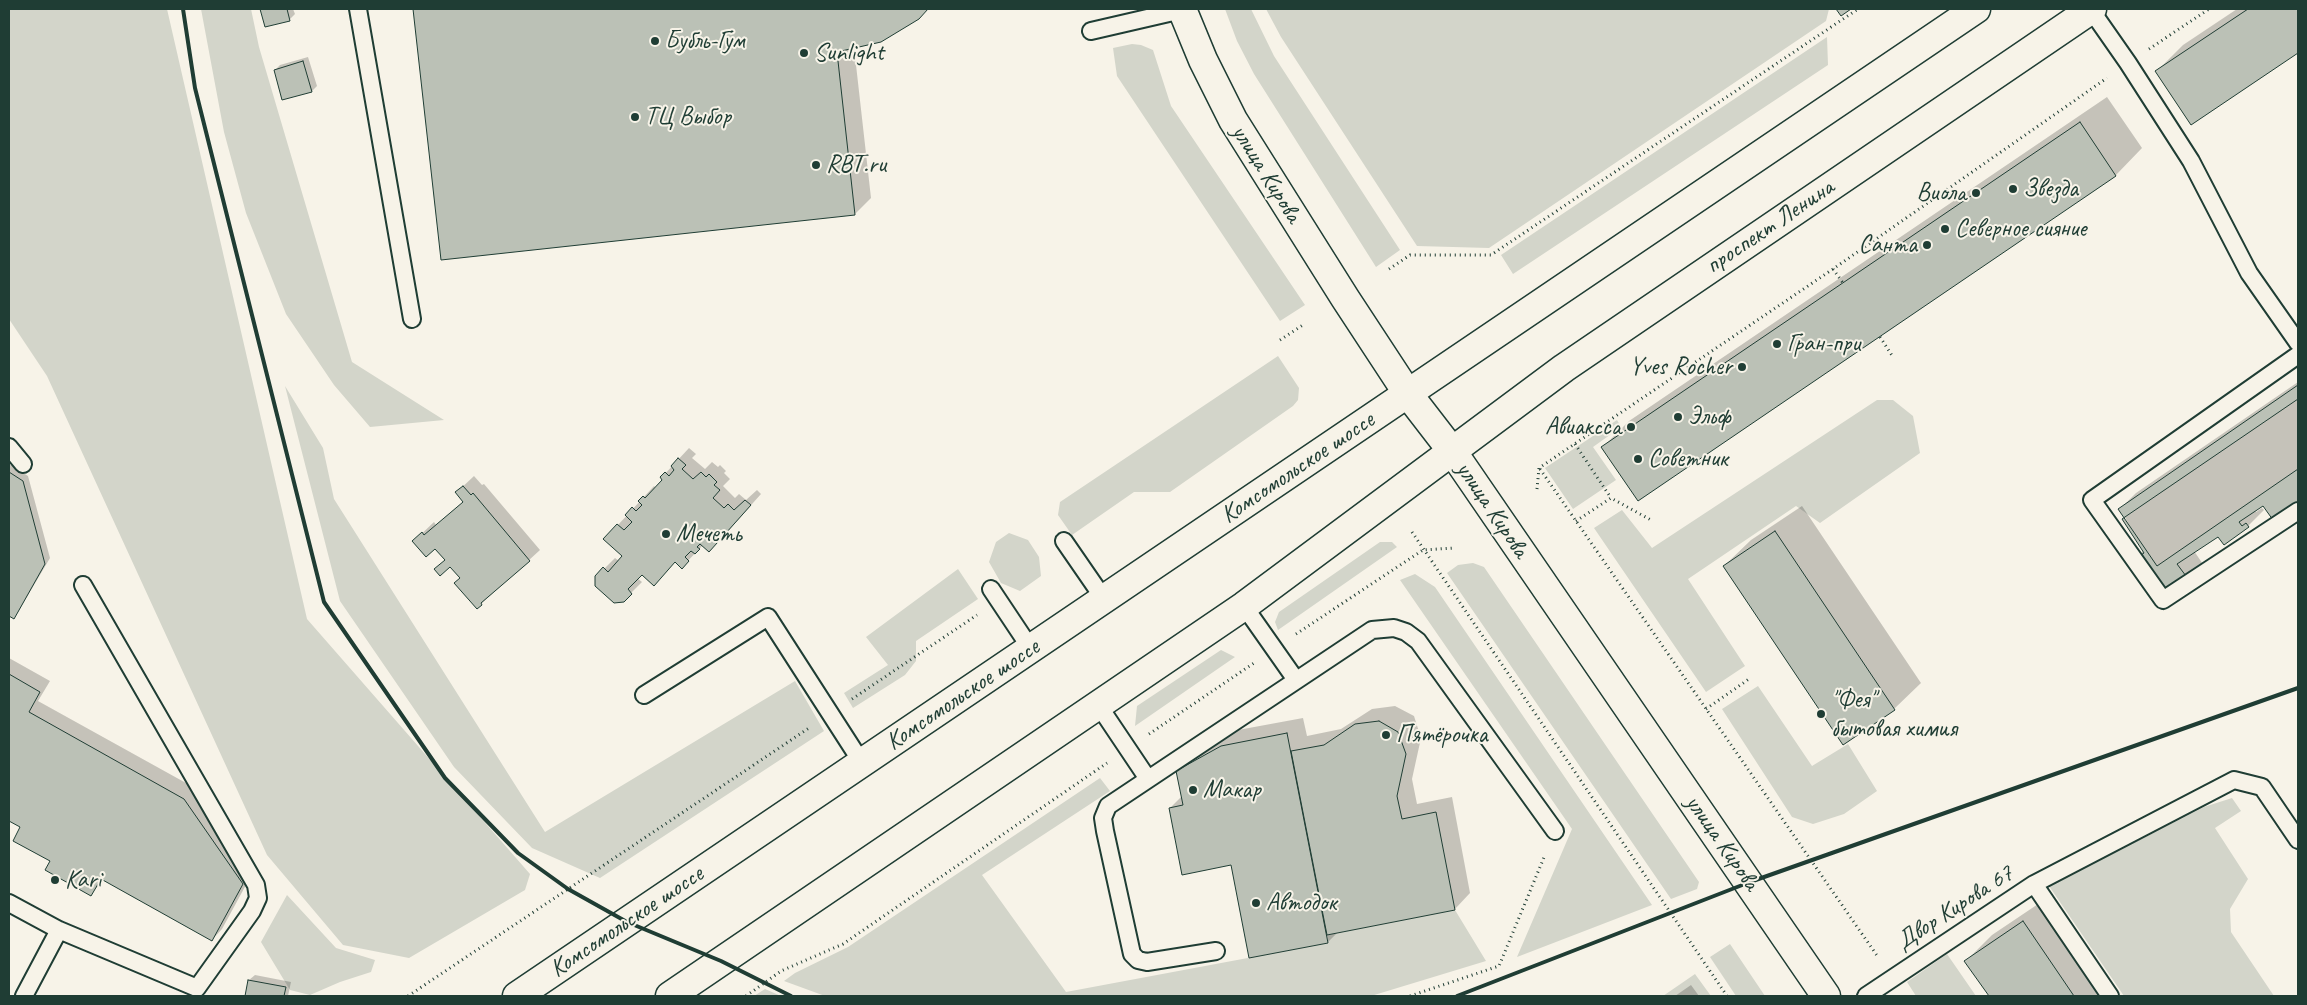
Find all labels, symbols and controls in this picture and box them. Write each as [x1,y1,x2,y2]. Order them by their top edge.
place label: Бубль-Гум [665,26,745,56]
marker: Бубль-Гум [649,35,661,47]
place label: Sunlight [814,38,884,68]
marker: Sunlight [798,47,810,59]
place label: ТЦ Выбор [645,102,731,132]
marker: ТЦ Выбор [629,111,641,123]
street label: улица Кирова [1224,119,1308,229]
place label: RBT.ru [826,150,886,180]
marker: RBT.ru [810,159,822,171]
street label: проспект Ленина [1700,173,1840,281]
place label: Звезда [2023,174,2078,204]
place label: Виола [1917,178,1966,208]
marker: Звезда [2007,183,2019,195]
marker: Виола [1970,187,1982,199]
place label: Северное сияние [1955,214,2086,244]
marker: Северное сияние [1939,223,1951,235]
place label: Санта [1858,230,1917,260]
marker: Санта [1921,239,1933,251]
place label: Гран-при [1787,329,1860,359]
marker: Гран-при [1771,338,1783,350]
place label: Yves Rocher [1630,352,1732,382]
marker: Yves Rocher [1736,361,1748,373]
place label: Эльф [1688,402,1730,432]
street label: Комсомольское шоссе [1215,406,1381,530]
marker: Эльф [1672,411,1684,423]
place label: Авиаксса [1545,412,1621,442]
marker: Авиаксса [1625,421,1637,433]
place label: Советник [1648,444,1728,474]
marker: Советник [1632,453,1644,465]
street label: улица Кирова [1449,456,1535,564]
place label: Мечеть [676,519,741,549]
marker: Мечеть [660,528,672,540]
street label: Комсомольское шоссе [880,633,1046,757]
place label: "Фея" бытовая химия [1831,685,1957,744]
marker: "Фея" бытовая химия [1815,708,1827,720]
place label: Пятёрочка [1396,720,1488,750]
marker: Пятёрочка [1380,729,1392,741]
place label: Макар [1203,775,1261,805]
marker: Макар [1187,784,1199,796]
street label: улица Кирова [1678,789,1766,897]
street label: Двор Кирова 67 [1891,859,2019,957]
street label: Комсомольское шоссе [544,860,710,984]
place label: Kari [65,865,101,895]
marker: Kari [49,874,61,886]
place label: Автодок [1266,888,1336,918]
marker: Автодок [1250,897,1262,909]

